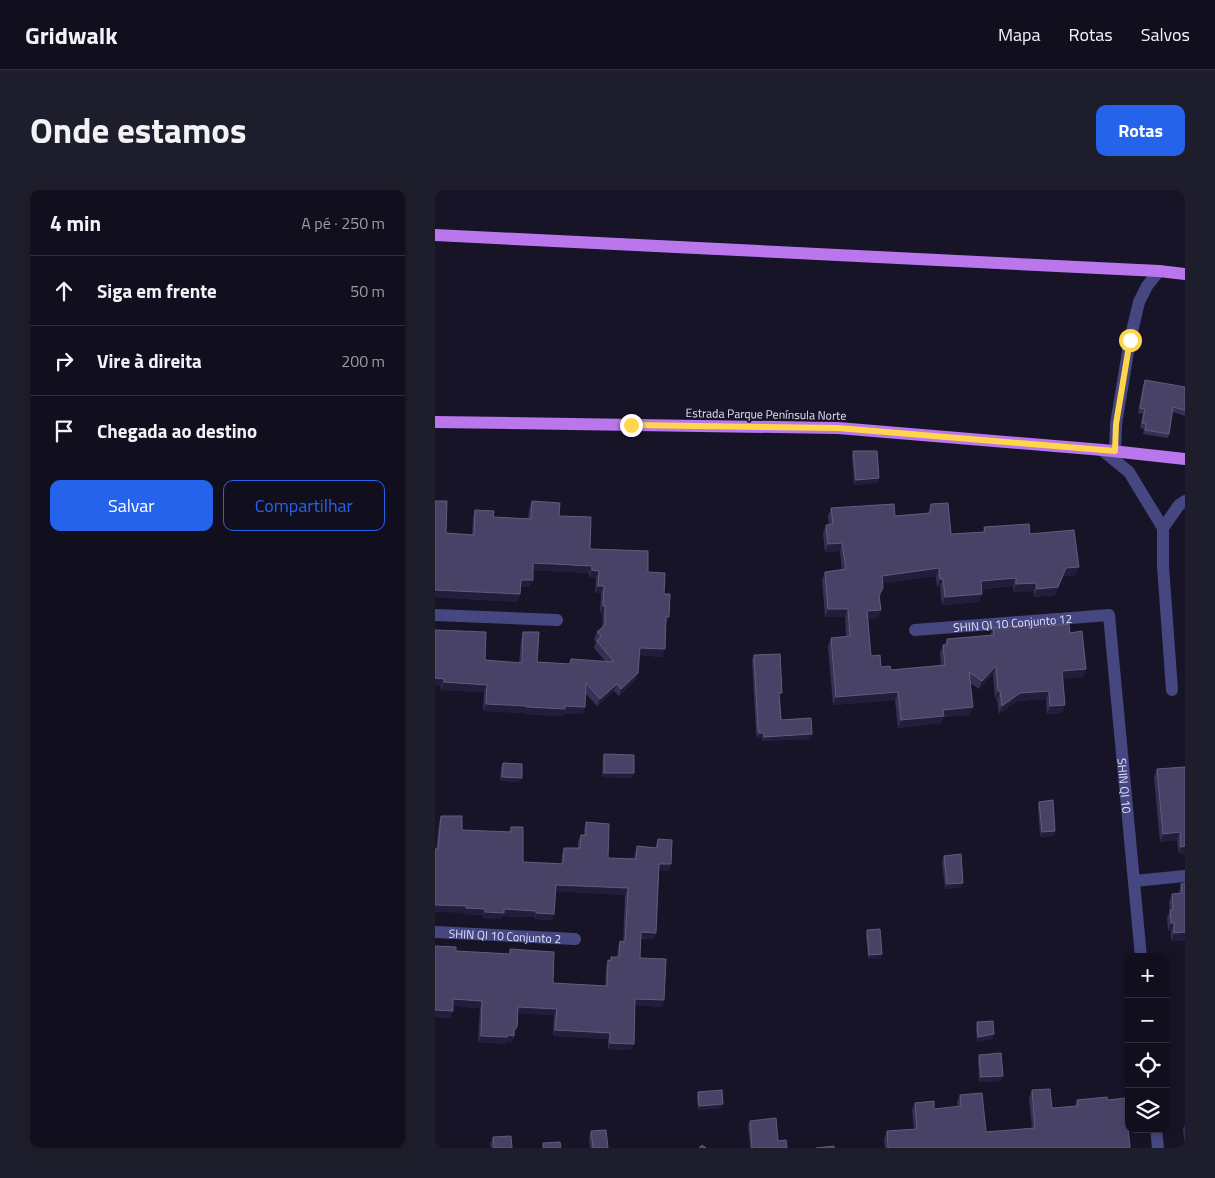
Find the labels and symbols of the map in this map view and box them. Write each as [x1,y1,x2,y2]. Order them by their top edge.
route start [1119,329,1142,352]
street label: Estrada Parque Península Norte [685,403,847,425]
route end [620,414,643,437]
street label: SHIN QI 10 Conjunto 12 [953,608,1073,637]
street label: SHIN QI 10 [1113,757,1137,814]
street label: SHIN QI 10 Conjunto 2 [448,923,562,948]

